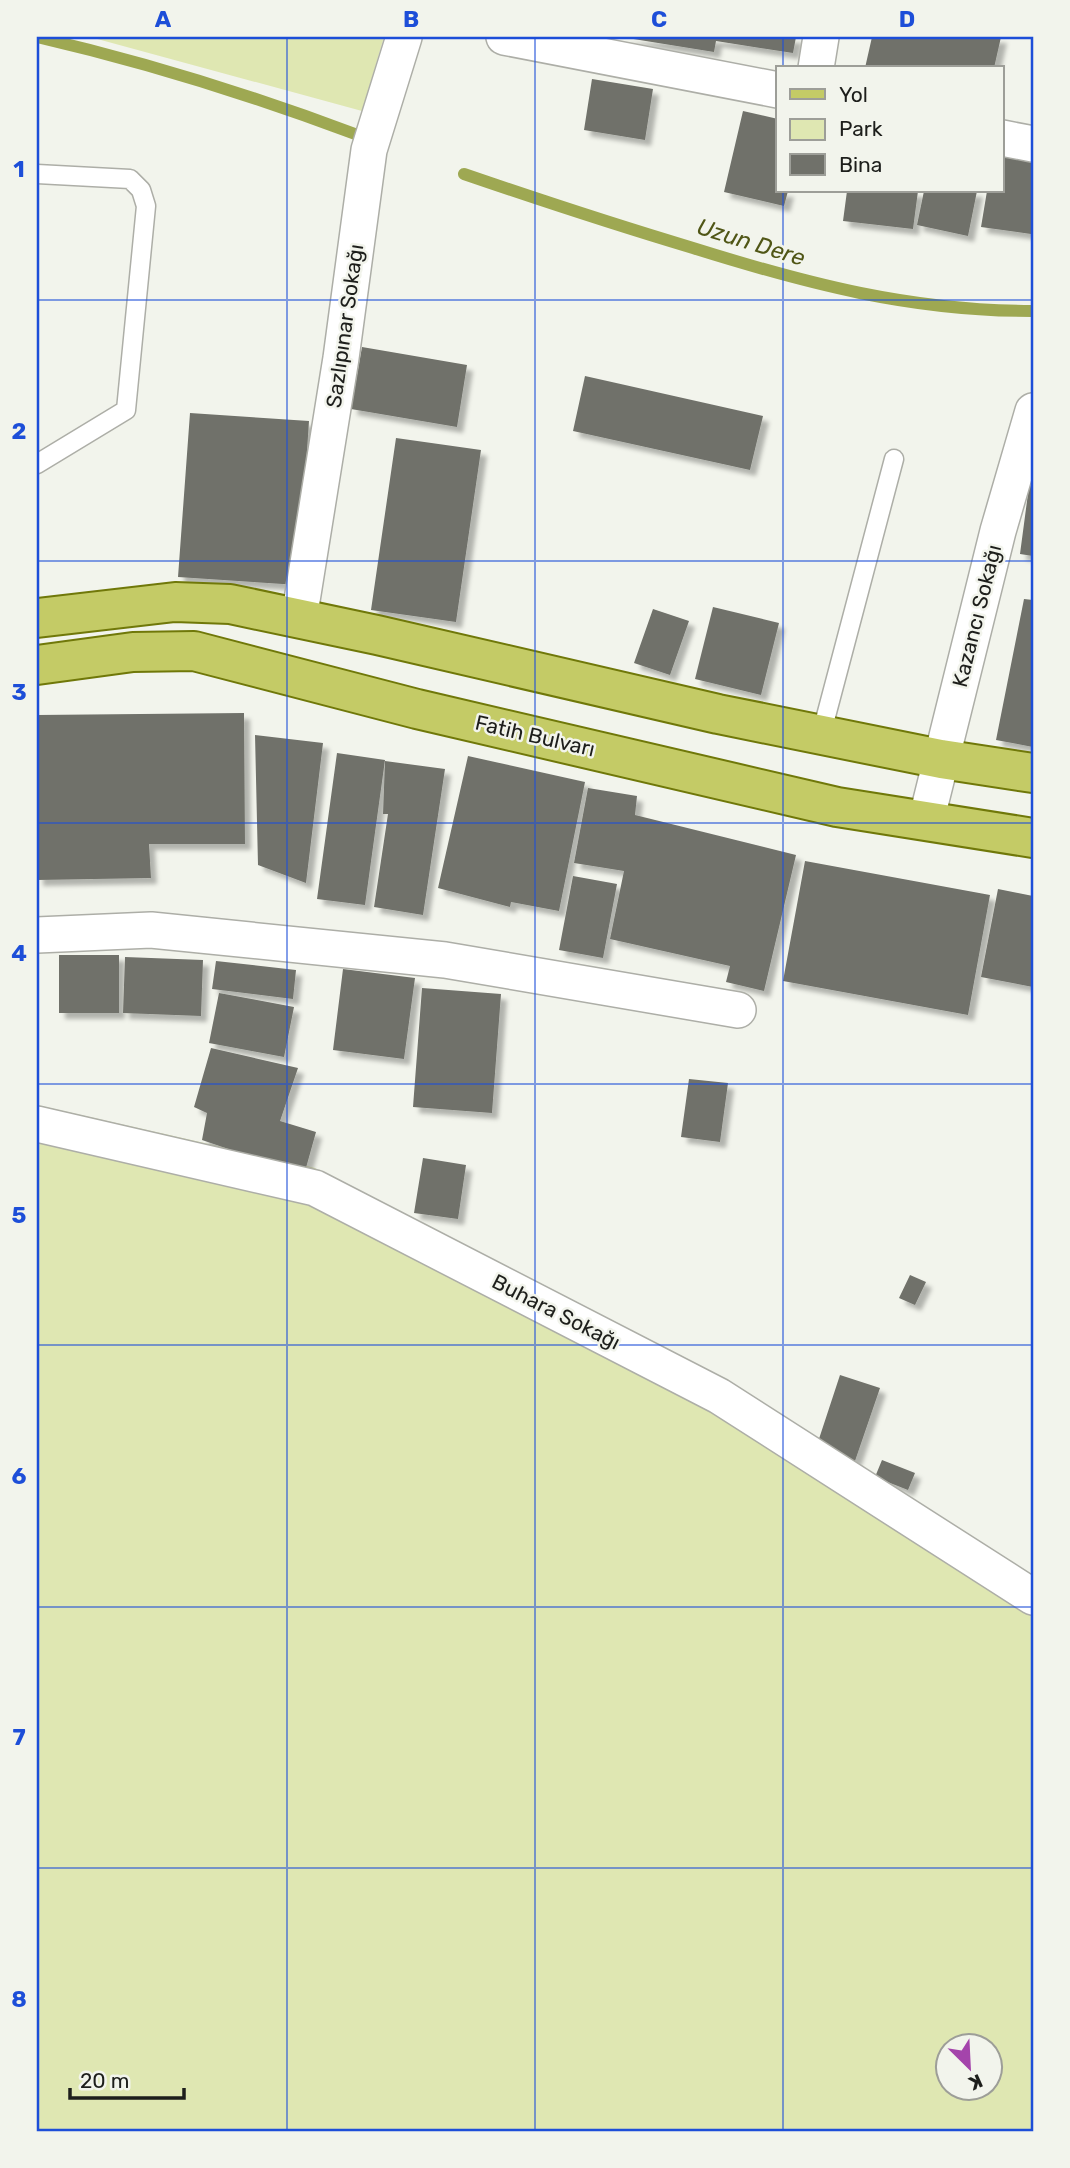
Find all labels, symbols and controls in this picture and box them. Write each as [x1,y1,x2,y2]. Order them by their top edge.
text: A [155,5,172,33]
text: B [403,5,419,33]
text: C [651,5,667,33]
text: D [899,5,915,33]
legend [776,66,1004,192]
text: Yol [839,82,868,107]
text: Park [839,116,883,141]
text: Bina [839,152,882,177]
text: 1 [13,155,25,183]
water label: Uzun Dere [694,212,809,272]
street label: Sazlıpınar Sokağı [321,242,368,409]
text: 2 [12,417,26,445]
street label: Kazancı Sokağı [947,542,1006,690]
text: 3 [11,678,27,706]
street label: Fatih Bulvarı [473,710,597,761]
text: 4 [11,939,27,967]
text: 5 [12,1201,27,1229]
street label: Buhara Sokağı [488,1269,625,1355]
text: 6 [12,1462,27,1490]
text: 7 [12,1723,26,1751]
text: 8 [11,1985,27,2013]
north arrow [934,2032,1004,2102]
scale bar [70,2056,184,2100]
text: 20 m [80,2068,129,2093]
text: K [965,2069,986,2095]

